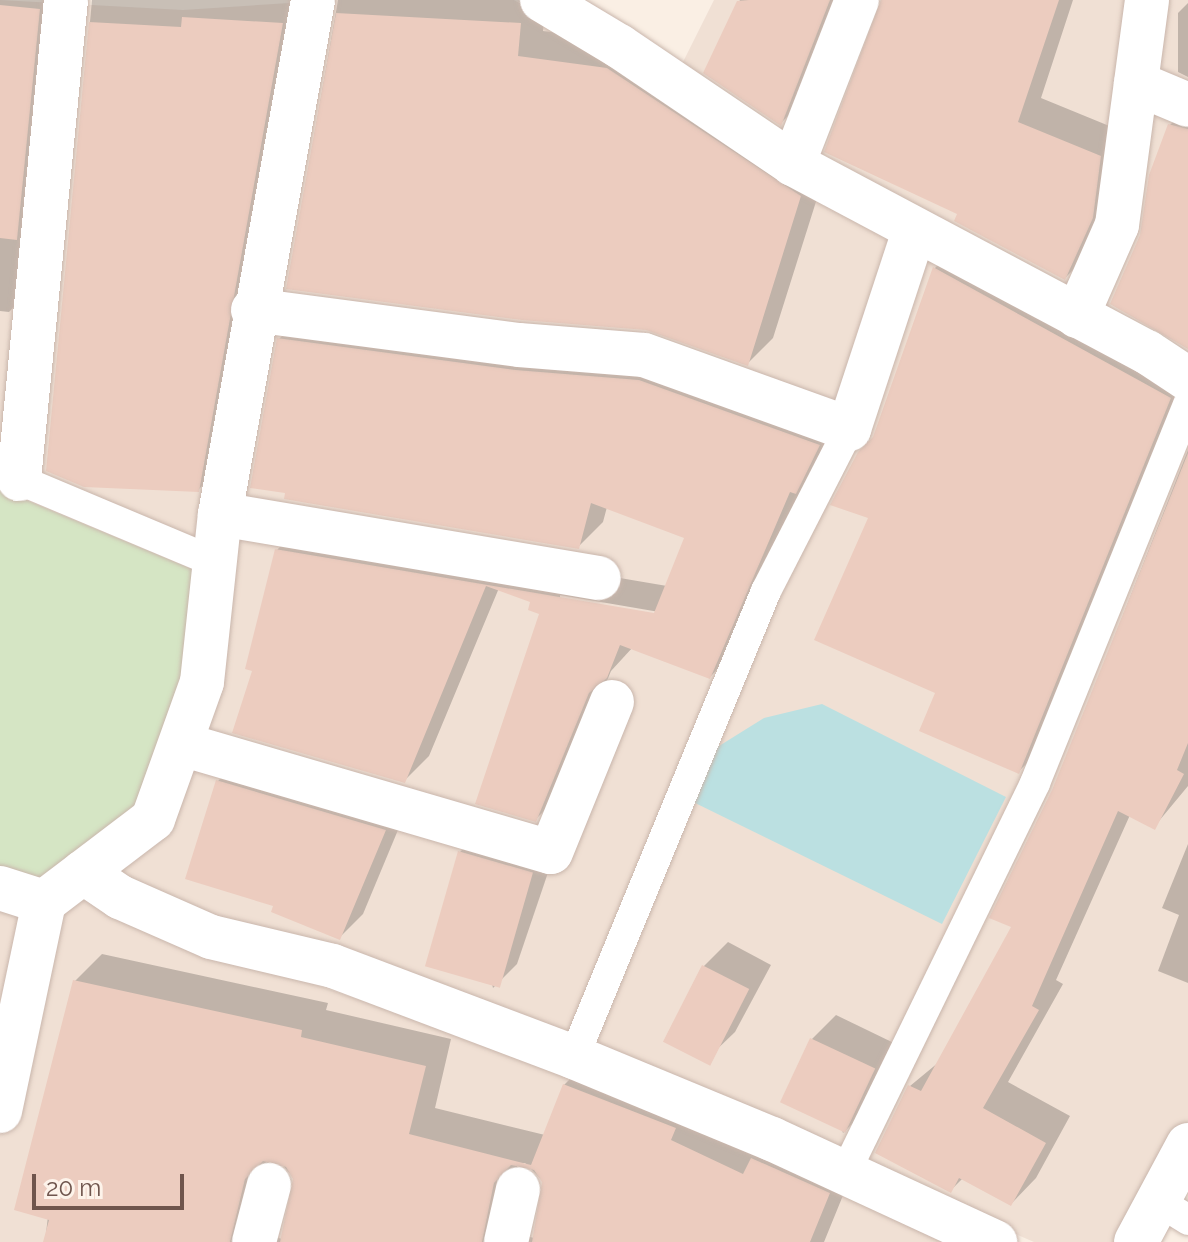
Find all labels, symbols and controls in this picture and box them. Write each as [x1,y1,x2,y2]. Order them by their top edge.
scale bar [36,1158,188,1208]
text: 20 m [46,1173,101,1202]

